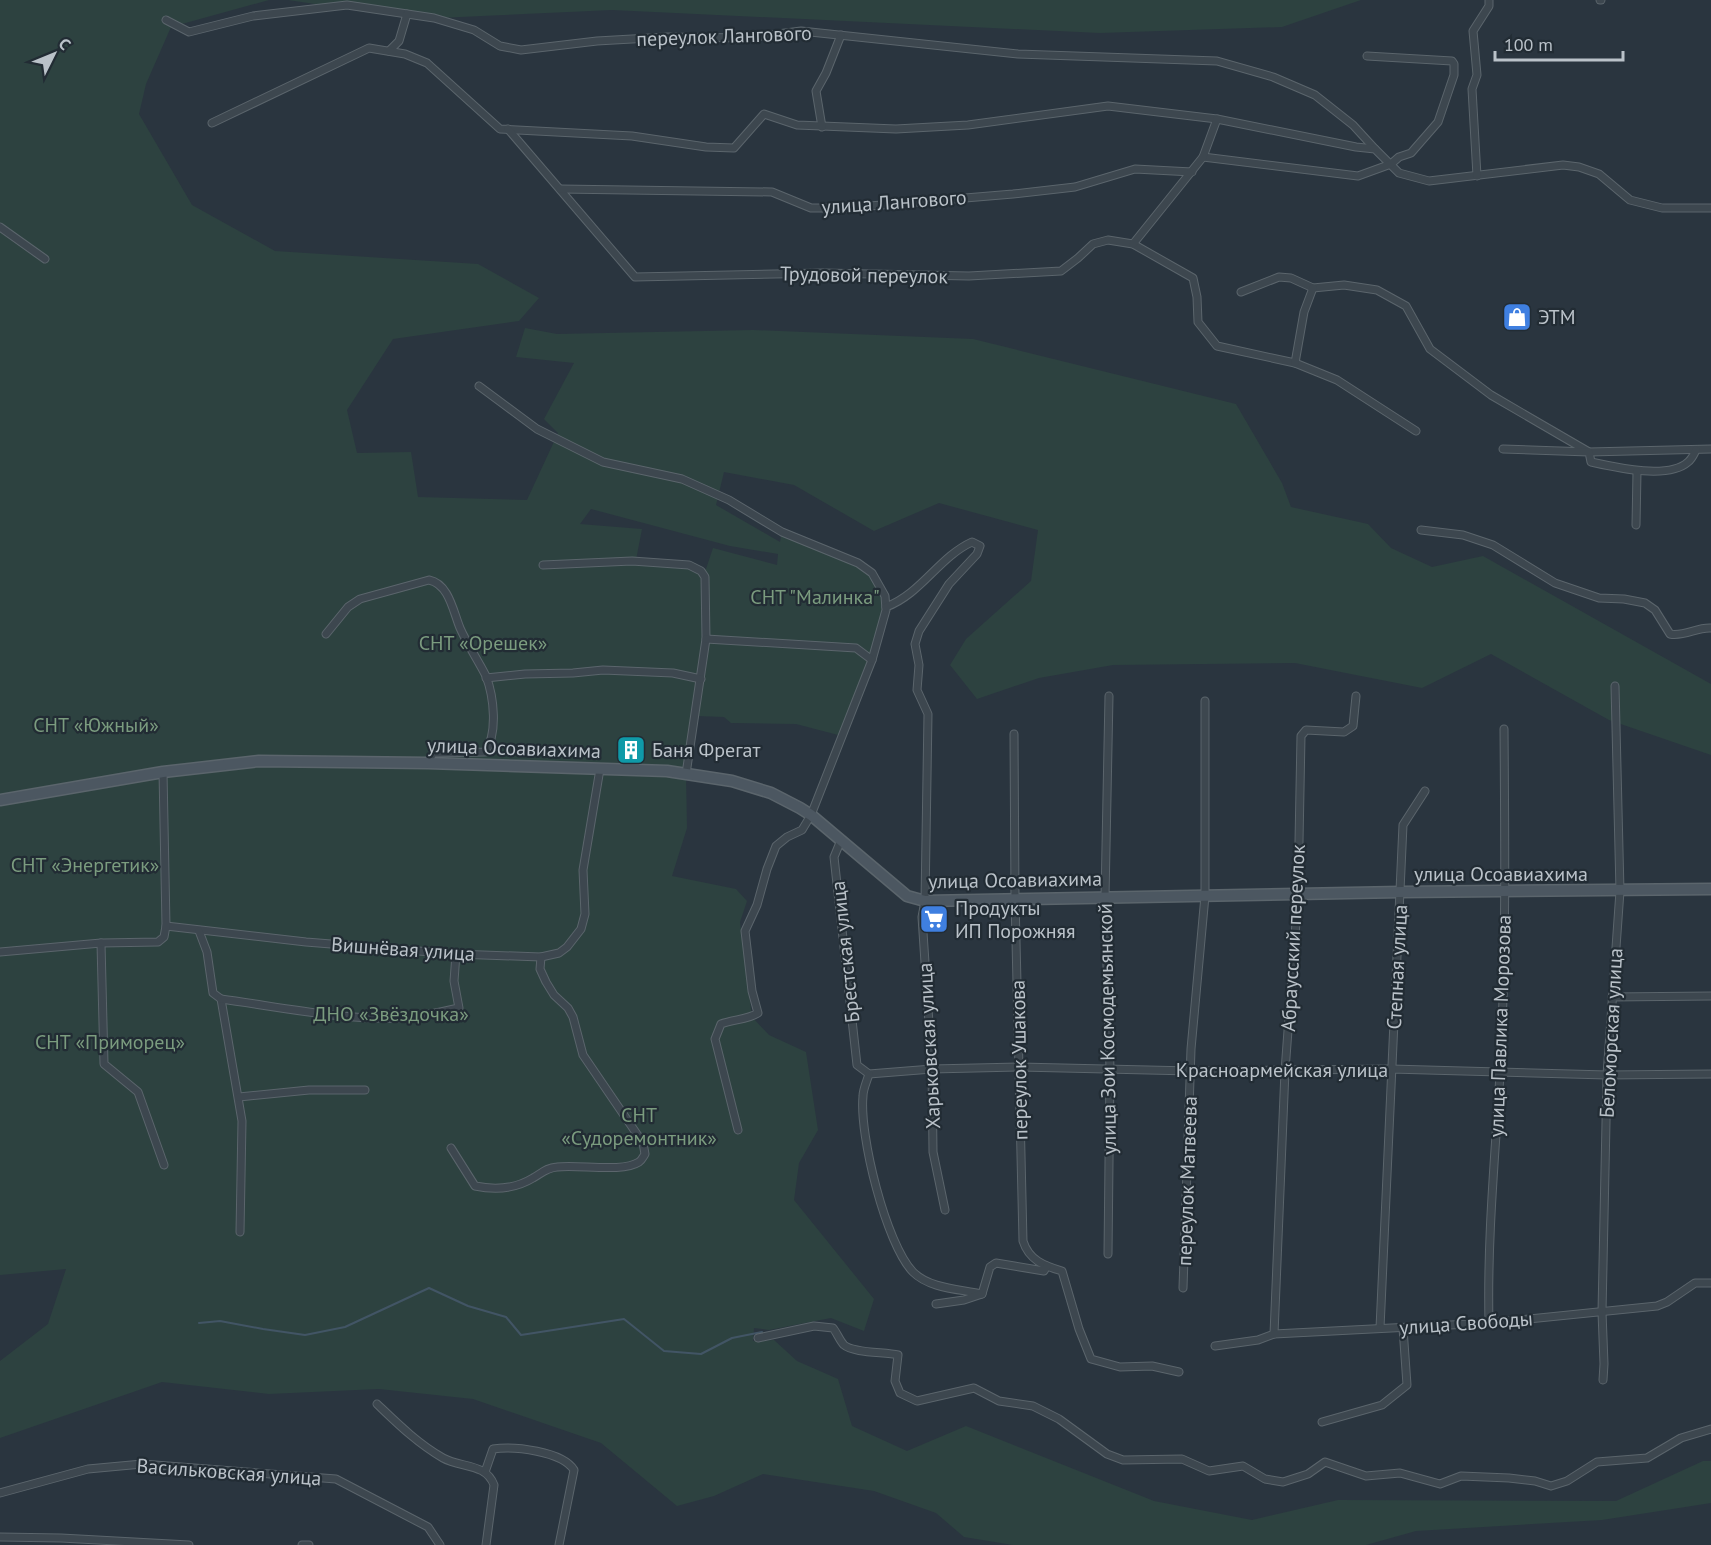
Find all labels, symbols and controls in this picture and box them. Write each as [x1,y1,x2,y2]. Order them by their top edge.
street label: переулок Лангового [636,20,812,52]
north arrow [24,24,84,84]
scale bar [1495,24,1622,62]
text: 100 m [1504,33,1553,56]
text: С [55,34,75,54]
street label: улица Лангового [821,184,967,220]
street label: Трудовой переулок [780,261,949,289]
shop icon: ЭТМ [1501,301,1533,333]
place label: ЭТМ [1538,304,1576,330]
park label: СНТ "Малинка" [750,584,880,610]
park label: СНТ «Орешек» [419,630,547,656]
park label: СНТ «Южный» [33,712,159,738]
street label: улица Осоавиахима [427,732,601,764]
building icon: Баня Фрегат [615,734,647,766]
place label: Баня Фрегат [652,737,760,763]
street label: Абраусский переулок [1275,843,1311,1032]
park label: СНТ «Энергетик» [11,852,159,878]
street label: улица Осоавиахима [1414,861,1588,887]
street label: улица Осоавиахима [928,865,1102,895]
street label: Брестская улица [825,880,865,1024]
place label: Продукты ИП Порожняя [955,895,1075,944]
supermarket icon: Продукты ИП Порожняя [918,903,950,935]
street label: улица Зои Космодемьянской [1092,903,1122,1155]
street label: Степная улица [1381,904,1413,1030]
street label: улица Павлика Морозова [1483,914,1517,1138]
street label: Вишнёвая улица [330,931,476,967]
street label: Беломорская улица [1594,947,1628,1119]
street label: Харьковская улица [912,962,946,1130]
street label: переулок Ушакова [1005,980,1033,1140]
park label: ДНО «Звёздочка» [313,1001,469,1027]
park label: СНТ «Приморец» [35,1029,185,1055]
street label: Красноармейская улица [1176,1057,1388,1083]
street label: переулок Матвеева [1171,1096,1203,1266]
park label: СНТ «Судоремонтник» [561,1102,717,1151]
street label: улица Свободы [1398,1305,1534,1341]
street label: Васильковская улица [136,1453,322,1491]

